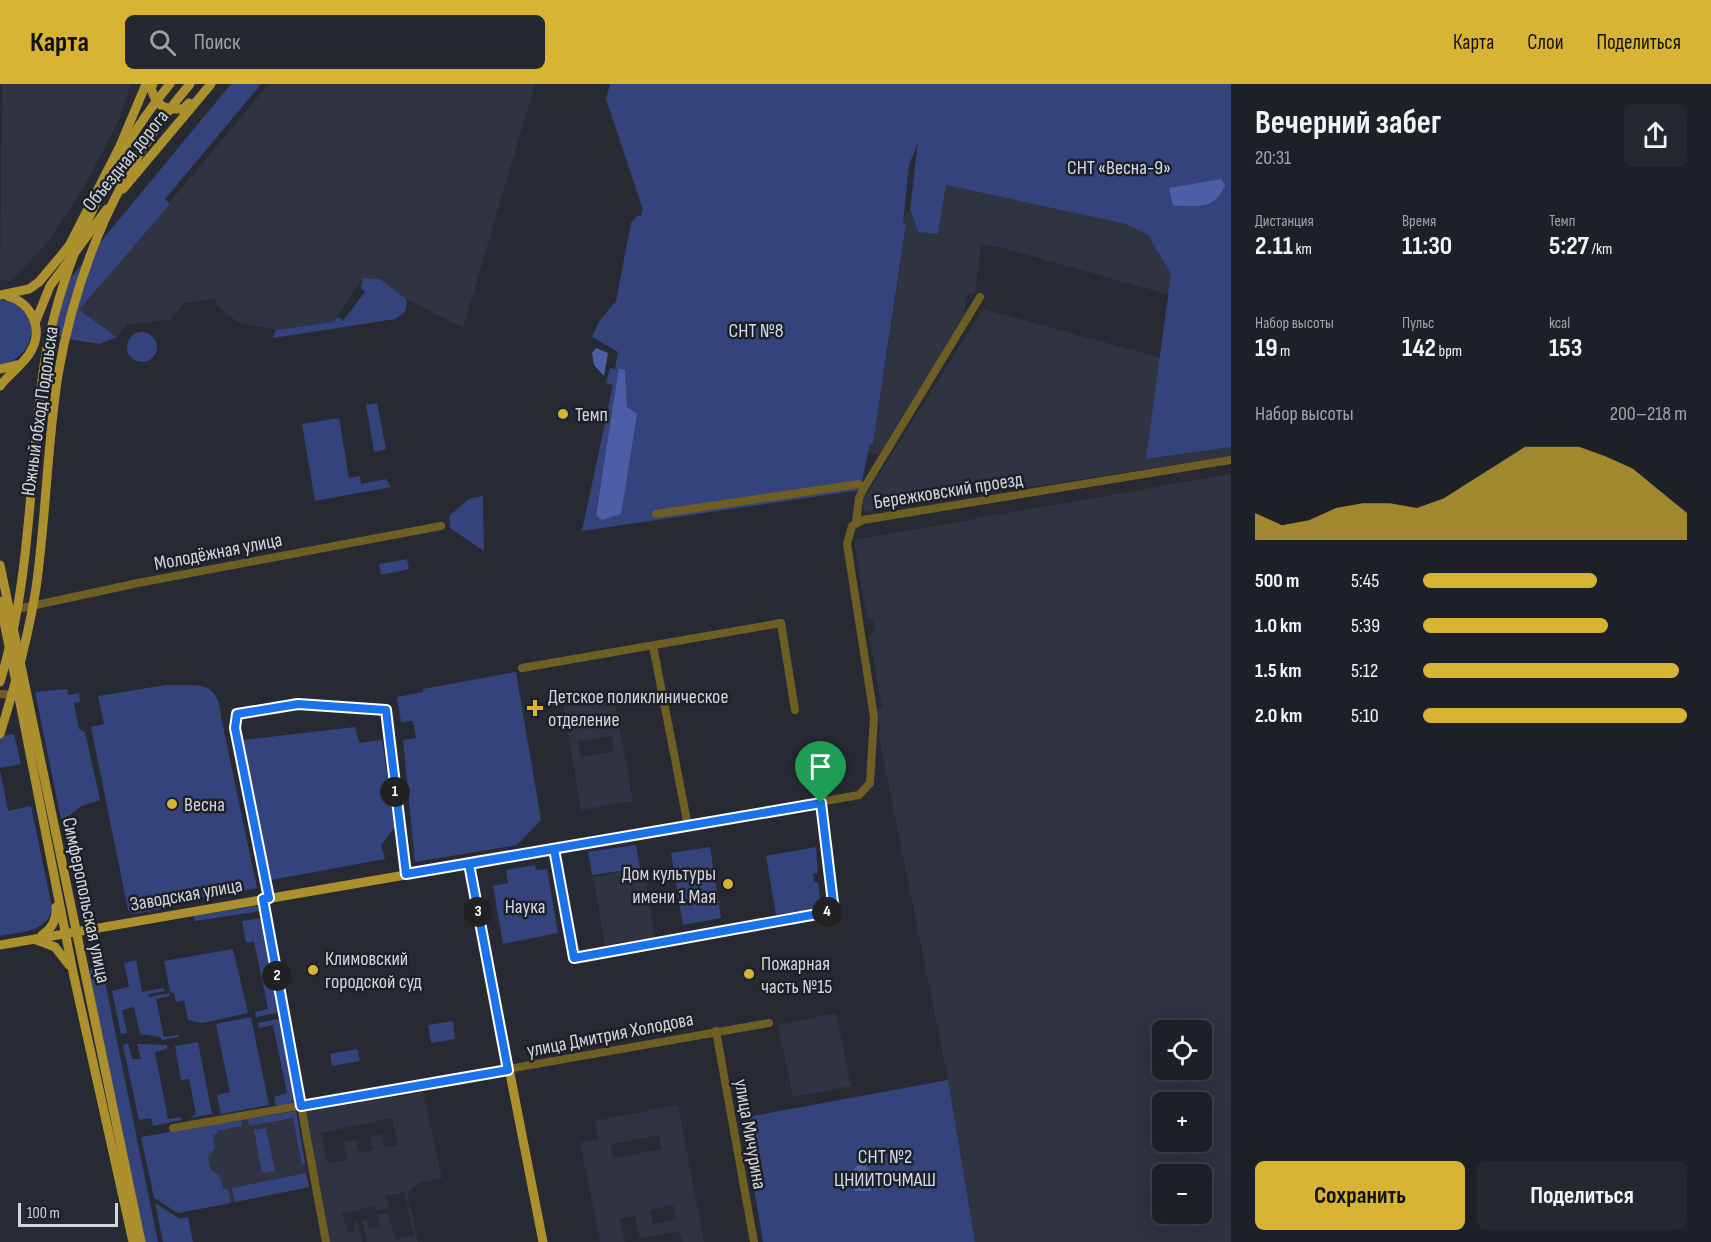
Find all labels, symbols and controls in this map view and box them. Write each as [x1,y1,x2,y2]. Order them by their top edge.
search box [125,15,545,69]
text: Карта [30,26,89,59]
icon: search [146,26,179,59]
text: Поиск [194,29,240,56]
text: Карта [1453,30,1494,55]
text: Слои [1527,30,1563,55]
text: Поделиться [1596,30,1681,55]
text: Вечерний забег [1255,103,1441,143]
button: share [1624,104,1687,167]
street label: Объездная дорога [78,105,174,216]
text: 20:31 [1255,146,1291,170]
park label: СНТ «Весна-9» [1067,156,1171,180]
text: Дистанция [1255,212,1314,231]
text: Время [1402,212,1436,231]
text: Темп [1549,212,1575,231]
text: 2.11 [1255,231,1293,262]
text: 11:30 [1402,231,1452,262]
text: 5:27 [1549,231,1589,262]
text: km [1293,240,1312,259]
text: /km [1589,240,1612,259]
text: Набор высоты [1255,314,1334,333]
text: Пульс [1402,314,1435,333]
text: kcal [1549,314,1570,333]
park label: СНТ №8 [729,319,783,343]
street label: Южный обход Подольска [16,325,64,497]
text: 19 [1255,333,1278,364]
text: 142 [1402,333,1436,364]
text: 153 [1549,333,1582,364]
text: m [1278,342,1290,361]
text: bpm [1436,342,1462,361]
text: Набор высоты [1255,402,1354,426]
text: 200–218 m [1610,402,1687,426]
place label: Темп [575,403,608,427]
marker: Темп [556,407,570,421]
street label: Бережковский проезд [872,467,1025,515]
street label: Молодёжная улица [152,528,284,576]
text: 500 m [1255,569,1299,593]
text: 5:45 [1351,569,1379,593]
text: 1.0 km [1255,614,1302,638]
text: 5:39 [1351,614,1380,638]
text: 1.5 km [1255,659,1301,683]
text: 5:12 [1351,659,1378,683]
place label: Детское поликлиническое отделение [548,685,728,732]
marker: Детское поликлиническое отделение [526,699,544,717]
text: 2.0 km [1255,704,1302,728]
text: 5:10 [1351,704,1379,728]
pin [795,741,846,803]
icon: arrive [804,750,837,783]
pin: 1 [380,777,410,807]
text: 1 [392,782,398,801]
place label: Весна [184,793,225,817]
marker: Весна [165,797,179,811]
street label: Симферопольская улица [57,815,115,985]
place label: Дом культуры имени 1 Мая [622,862,716,909]
street label: Заводская улица [128,873,244,917]
marker: Дом культуры имени 1 Мая [721,877,735,891]
park label: Наука [505,895,545,919]
pin: 3 [463,897,493,927]
pin: 4 [812,897,842,927]
text: 3 [474,902,482,921]
text: 4 [823,902,831,921]
place label: Климовский городской суд [325,947,422,994]
place label: Пожарная часть №15 [761,952,832,999]
pin: 2 [262,961,292,991]
marker: Климовский городской суд [306,963,320,977]
text: 2 [273,966,281,985]
marker: Пожарная часть №15 [742,967,756,981]
street label: улица Дмитрия Холодова [525,1007,695,1063]
map controls [1152,1020,1212,1224]
button: locate [1152,1020,1212,1080]
street label: улица Мичурина [729,1077,772,1191]
button: + [1152,1092,1212,1152]
park label: СНТ №2 ЦНИИТОЧМАШ [834,1145,936,1192]
button: Сохранить [1255,1161,1465,1230]
button: Поделиться [1477,1161,1687,1230]
button: − [1152,1164,1212,1224]
scale bar [18,1200,118,1228]
text: 100 m [27,1204,60,1223]

